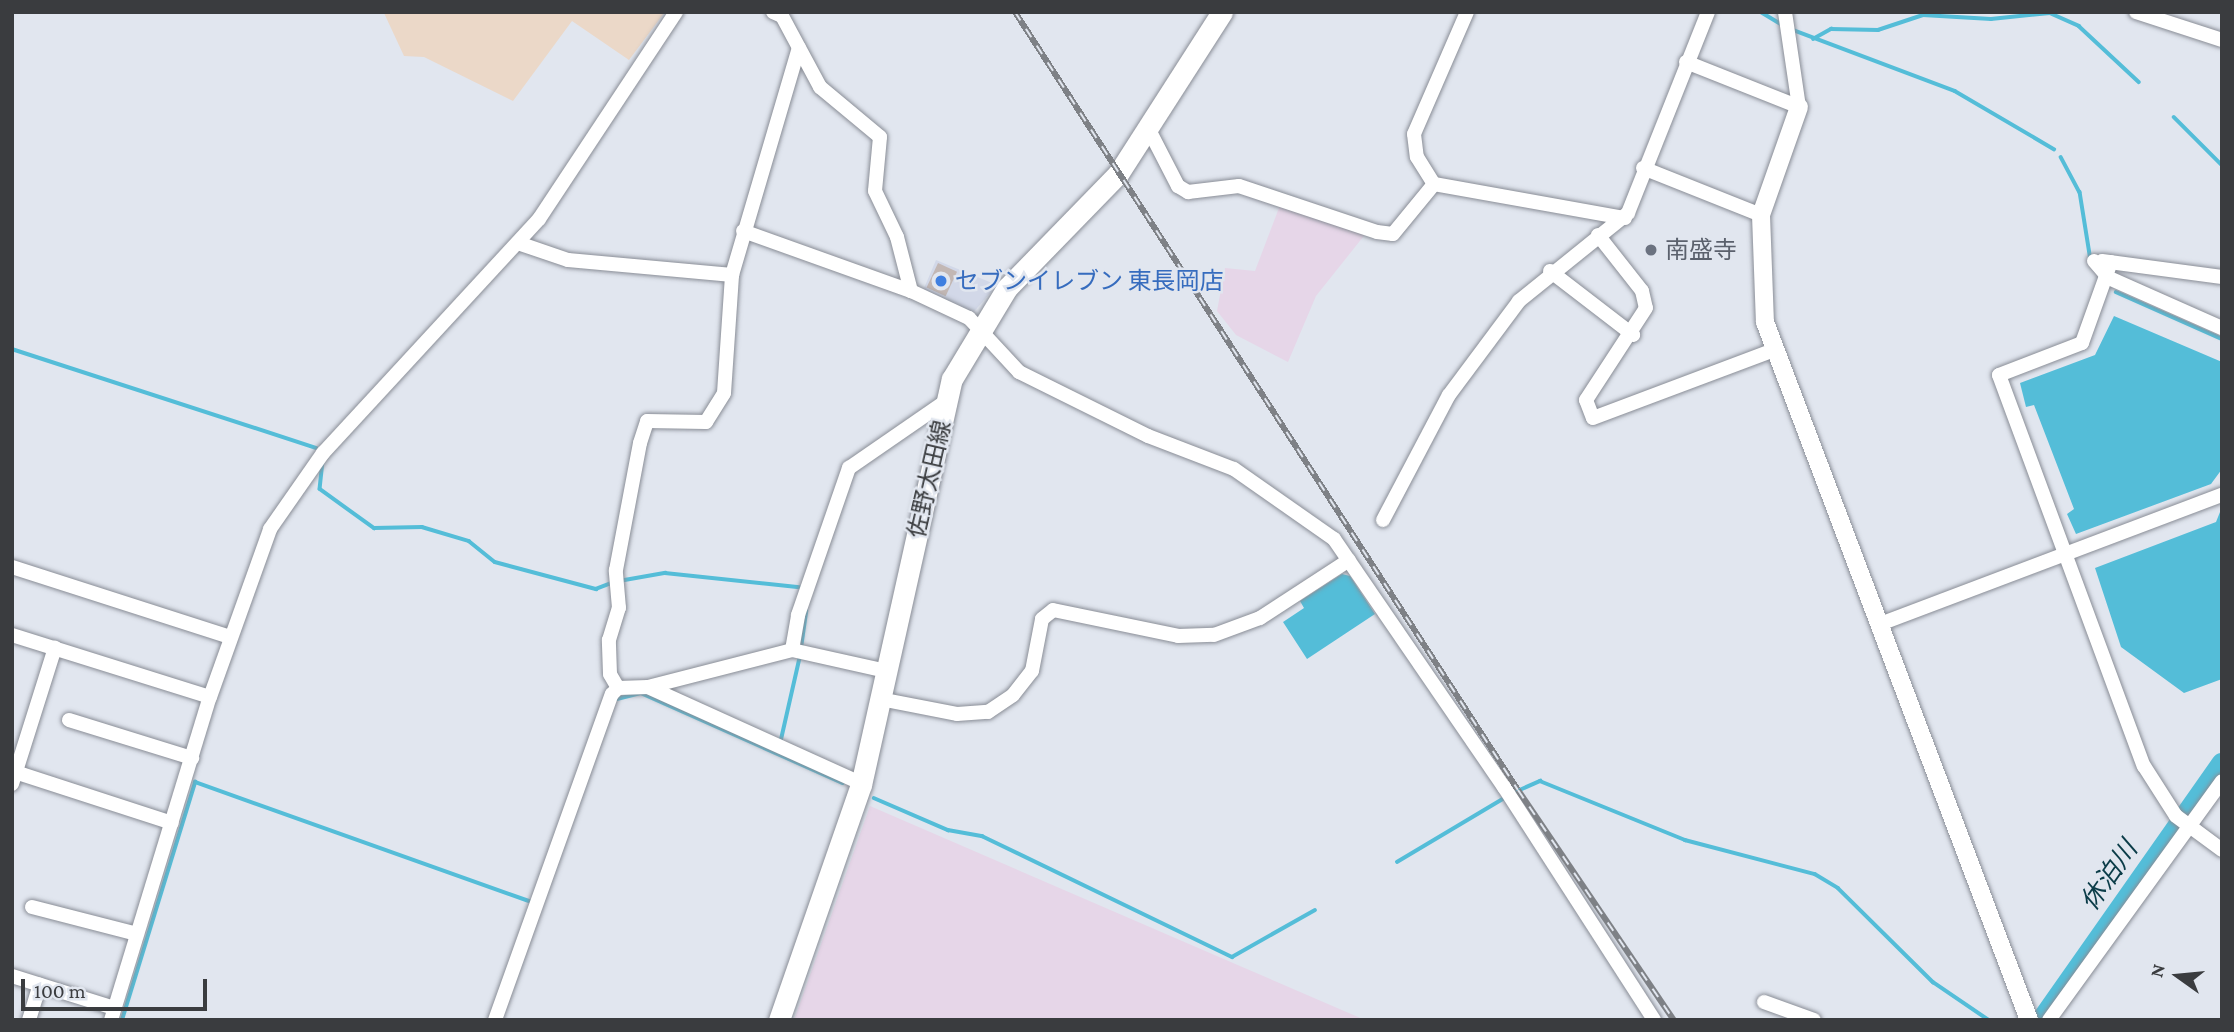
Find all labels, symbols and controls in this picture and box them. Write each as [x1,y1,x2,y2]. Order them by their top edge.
place label: 南盛寺 [1665,236,1737,264]
marker: 南盛寺 [1643,242,1659,258]
place label: セブンイレブン 東長岡店 [955,267,1223,295]
marker: セブンイレブン 東長岡店 [933,273,949,289]
street label: 佐野太田線 [901,417,957,541]
water label: 休泊川 [2074,835,2144,917]
north arrow [2143,941,2213,1011]
text: N [2145,961,2169,979]
scale bar [24,965,210,1009]
text: 100 m [34,979,86,1003]

